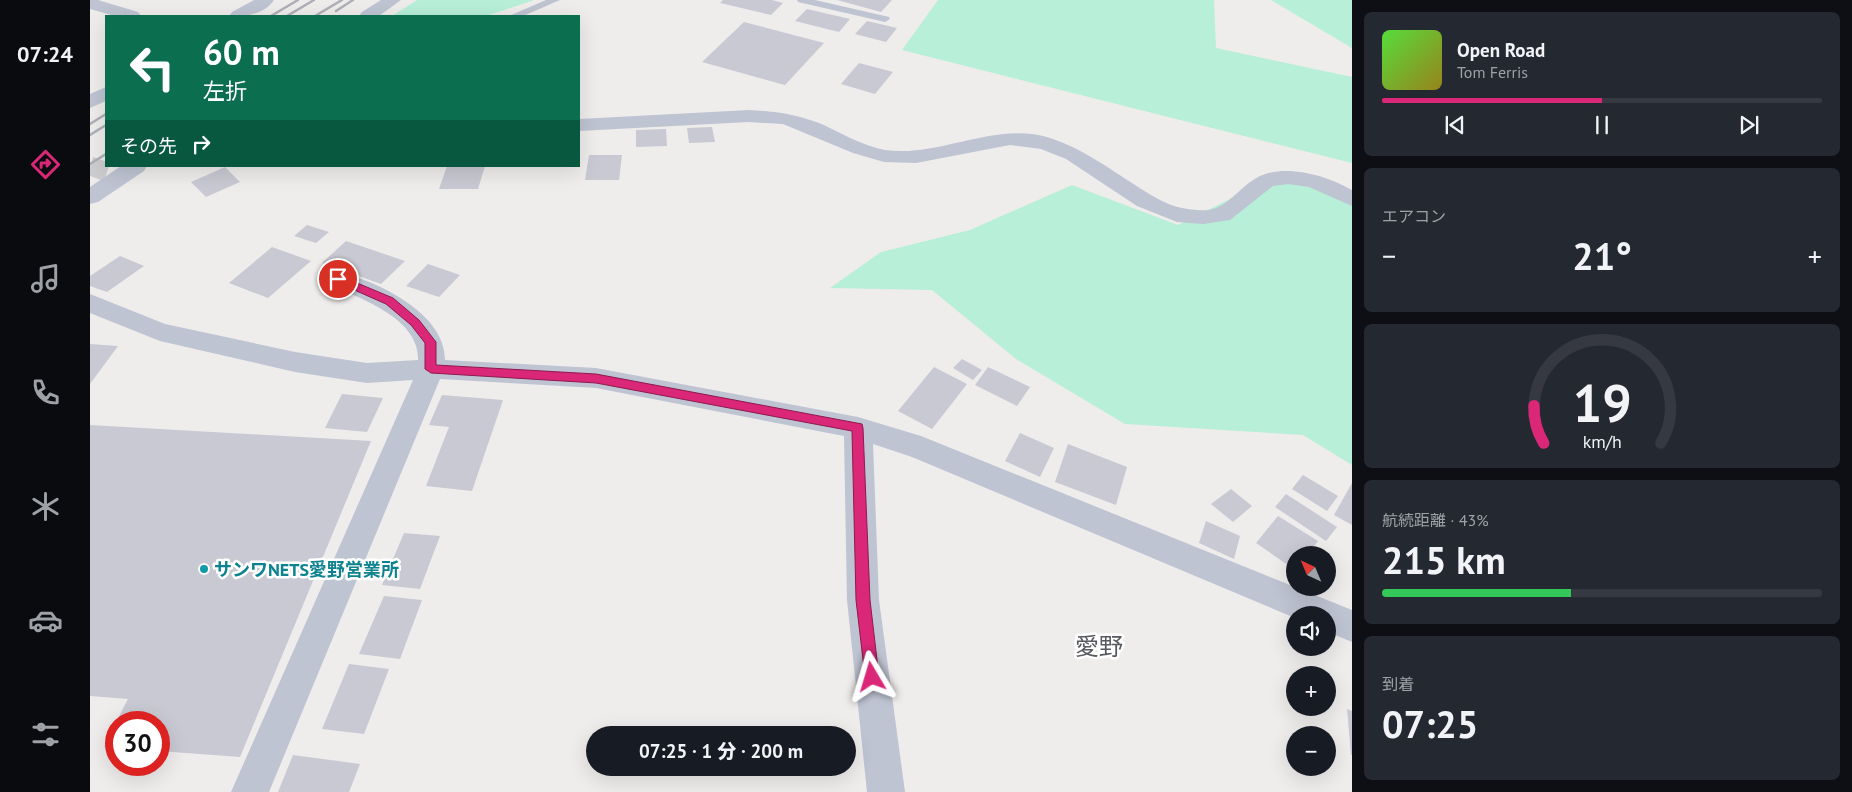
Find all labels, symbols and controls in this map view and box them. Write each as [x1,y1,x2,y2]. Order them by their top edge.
text: 60 m [203,29,280,75]
icon: left [120,35,185,100]
text: Open Road [1457,38,1545,62]
text: 07:24 [17,40,73,68]
text: Tom Ferris [1457,62,1528,82]
text: 左折 [203,77,247,105]
icon: previous [1441,111,1469,139]
icon: pause [1588,111,1616,139]
icon: next [1735,111,1763,139]
icon: right [187,130,215,158]
text: その先 [120,134,177,158]
icon: directions [28,147,63,182]
text: エアコン [1382,206,1446,226]
text: 21° [1572,231,1632,280]
text: − [1382,237,1396,274]
text: + [1808,237,1822,274]
pin [317,258,359,300]
icon: music [28,261,63,296]
icon: arrive [324,265,352,293]
text: 19 [1573,369,1631,436]
icon: phone [28,375,63,410]
text: km/h [1582,430,1622,453]
icon: climate [28,489,63,524]
text: 航続距離 · 43% [1382,510,1489,530]
text: 215 km [1382,535,1506,584]
north arrow [1286,546,1336,596]
map controls [1286,546,1336,776]
place label: サンワNETS愛野営業所 [214,558,399,581]
marker: サンワNETS愛野営業所 [198,563,210,575]
icon: car [28,603,63,638]
button: sound [1286,606,1336,656]
district label: 愛野 [1075,631,1123,662]
position arrow [845,650,897,702]
button: + [1286,666,1336,716]
text: 到着 [1382,674,1414,694]
text: 07:25 [1382,699,1478,748]
speed limit sign: 30 [105,711,170,776]
icon: filters [28,717,63,752]
button: − [1286,726,1336,776]
text: 07:25 · 1 分 · 200 m [639,739,803,763]

